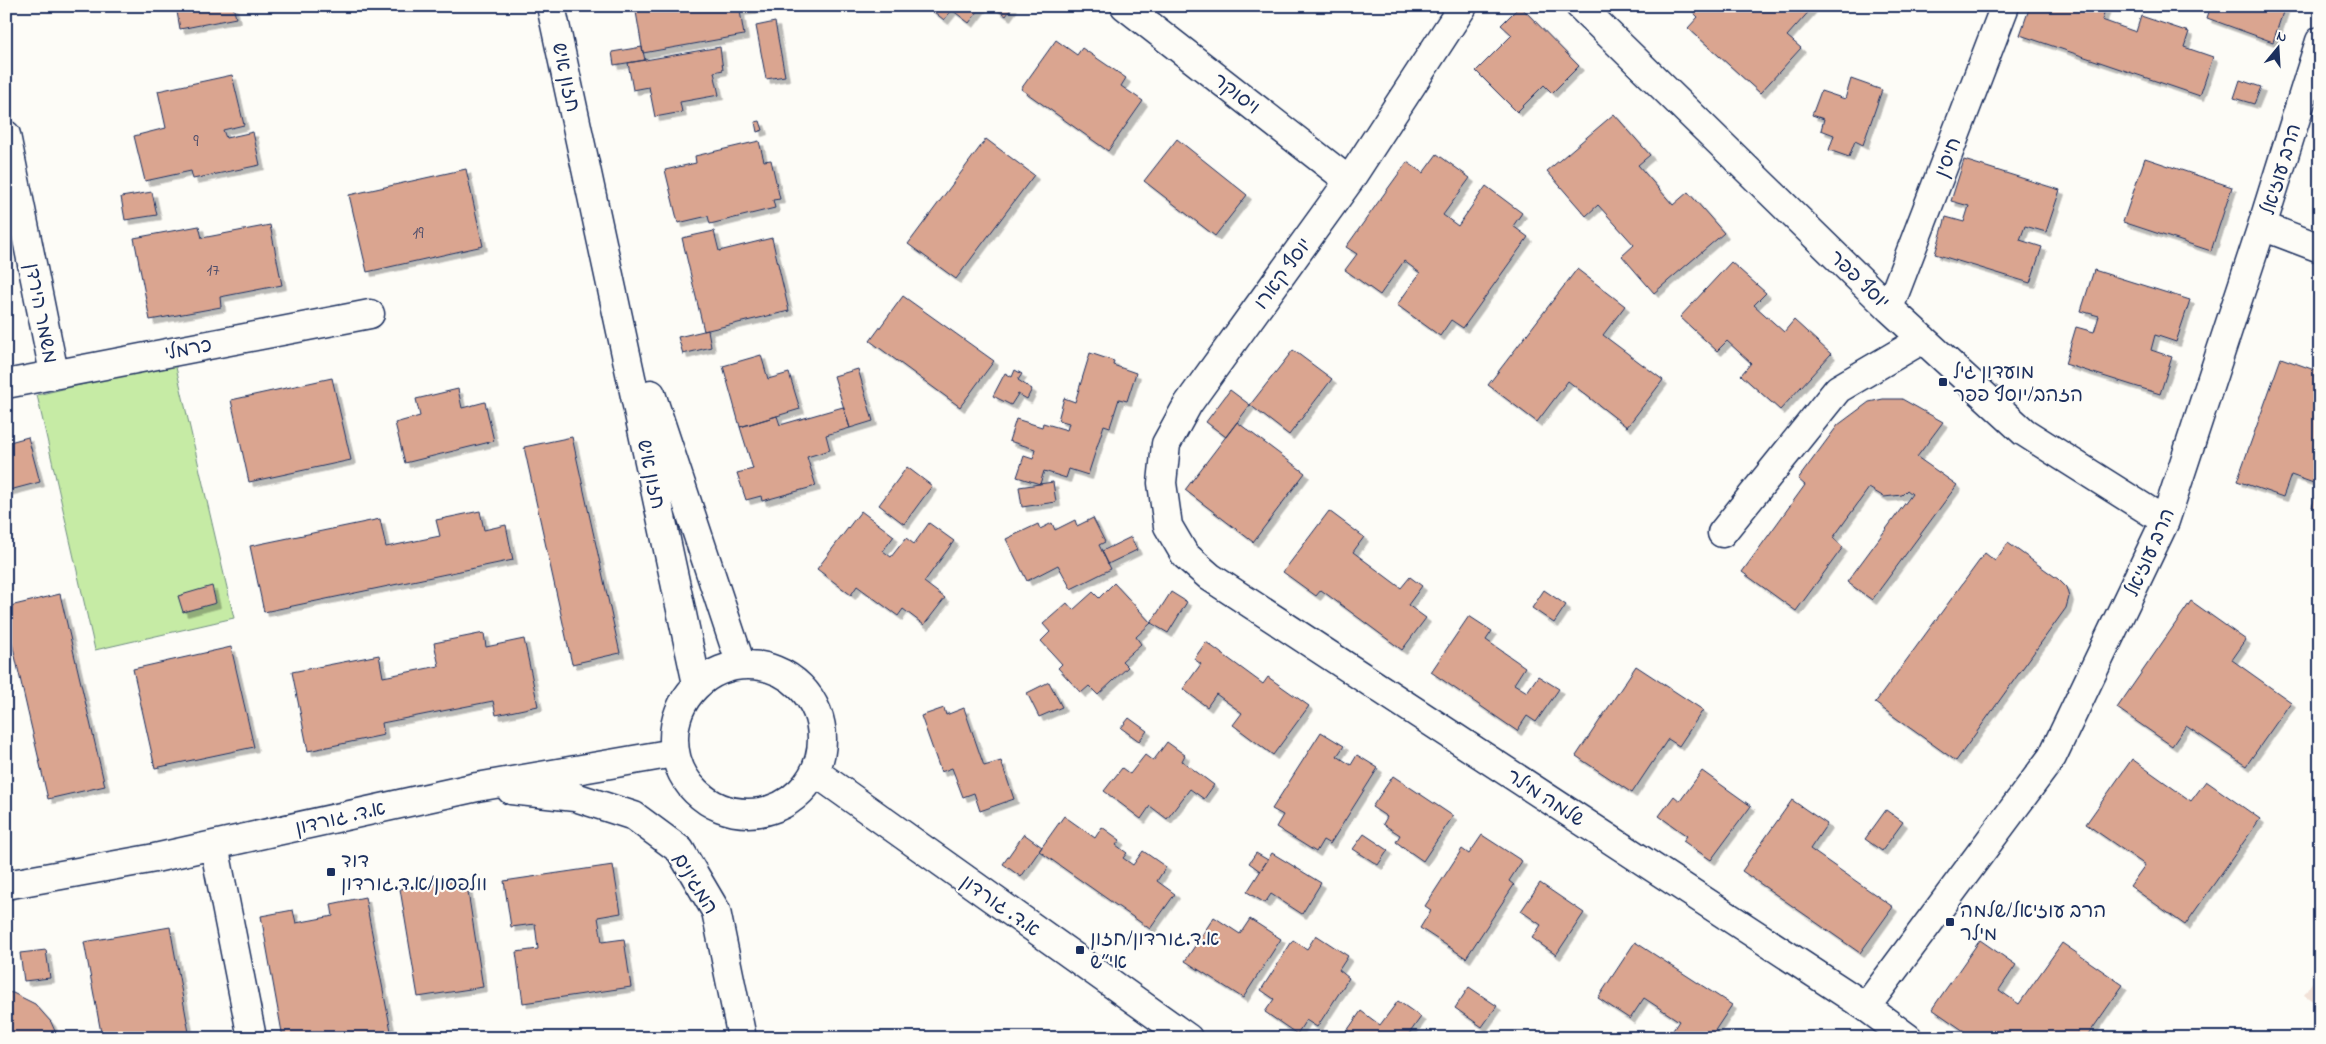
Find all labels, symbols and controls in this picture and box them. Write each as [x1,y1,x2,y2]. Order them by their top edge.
north arrow [2254,22,2304,72]
text: N [2274,26,2289,49]
street label: חזון איש [543,40,586,115]
street label: ויסוקר [1206,67,1265,123]
street label: הרב עוזיאל [2255,121,2310,219]
house number: 9 [193,129,199,155]
street label: חיסין [1928,133,1970,182]
house number: 19 [412,221,424,247]
street label: יוסף קארו [1248,233,1320,316]
street label: יוסף פפר [1821,244,1895,317]
house number: 17 [206,258,220,284]
street label: משמר הירדן [16,261,63,366]
street label: כרמלי [162,332,215,369]
place label: מועדון גיל הזהב/יוסף פפר [1953,359,2083,411]
marker: מועדון גיל הזהב/יוסף פפר [1937,376,1949,388]
street label: חזון איש [628,437,671,512]
street label: הרב עוזיאל [2119,504,2184,602]
street label: שלמה מילר [1500,763,1590,836]
street label: א.ד. גורדון [293,795,388,844]
place label: דוד וולפסון/א.ד.גורדון [341,848,487,900]
street label: המגינים [664,848,724,921]
marker: דוד וולפסון/א.ד.גורדון [325,866,337,878]
street label: א.ד. גורדון [954,869,1045,945]
place label: הרב עוזיאל/שלמה מילר [1960,898,2106,950]
marker: הרב עוזיאל/שלמה מילר [1944,916,1956,928]
place label: א.ד.גורדון/חזון אי״ש [1090,926,1219,978]
marker: א.ד.גורדון/חזון אי״ש [1074,944,1086,956]

